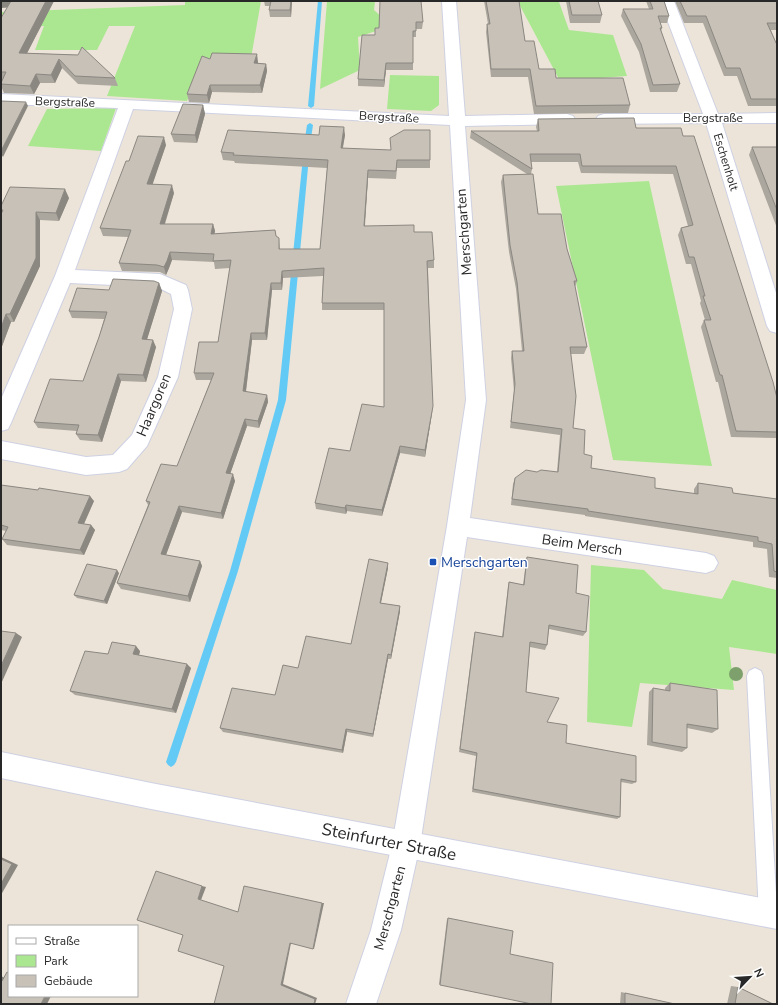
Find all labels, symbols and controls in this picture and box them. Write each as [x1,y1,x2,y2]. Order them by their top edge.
street label: Bergstraße [35,93,95,111]
street label: Bergstraße [359,107,419,127]
street label: Bergstraße [683,110,743,126]
street label: Eschenholt [710,131,743,193]
street label: Merschgarten [451,188,477,276]
street label: Haargoren [132,371,176,439]
street label: Beim Mersch [540,530,624,560]
place label: Merschgarten [441,553,528,572]
marker: Merschgarten [428,557,438,567]
street label: Steinfurter Straße [320,818,458,866]
street label: Merschgarten [370,864,410,952]
legend [8,925,138,997]
text: Straße [44,933,80,949]
text: Park [44,953,69,969]
north arrow [730,957,770,997]
text: N [750,966,767,980]
text: Gebäude [44,973,93,989]

